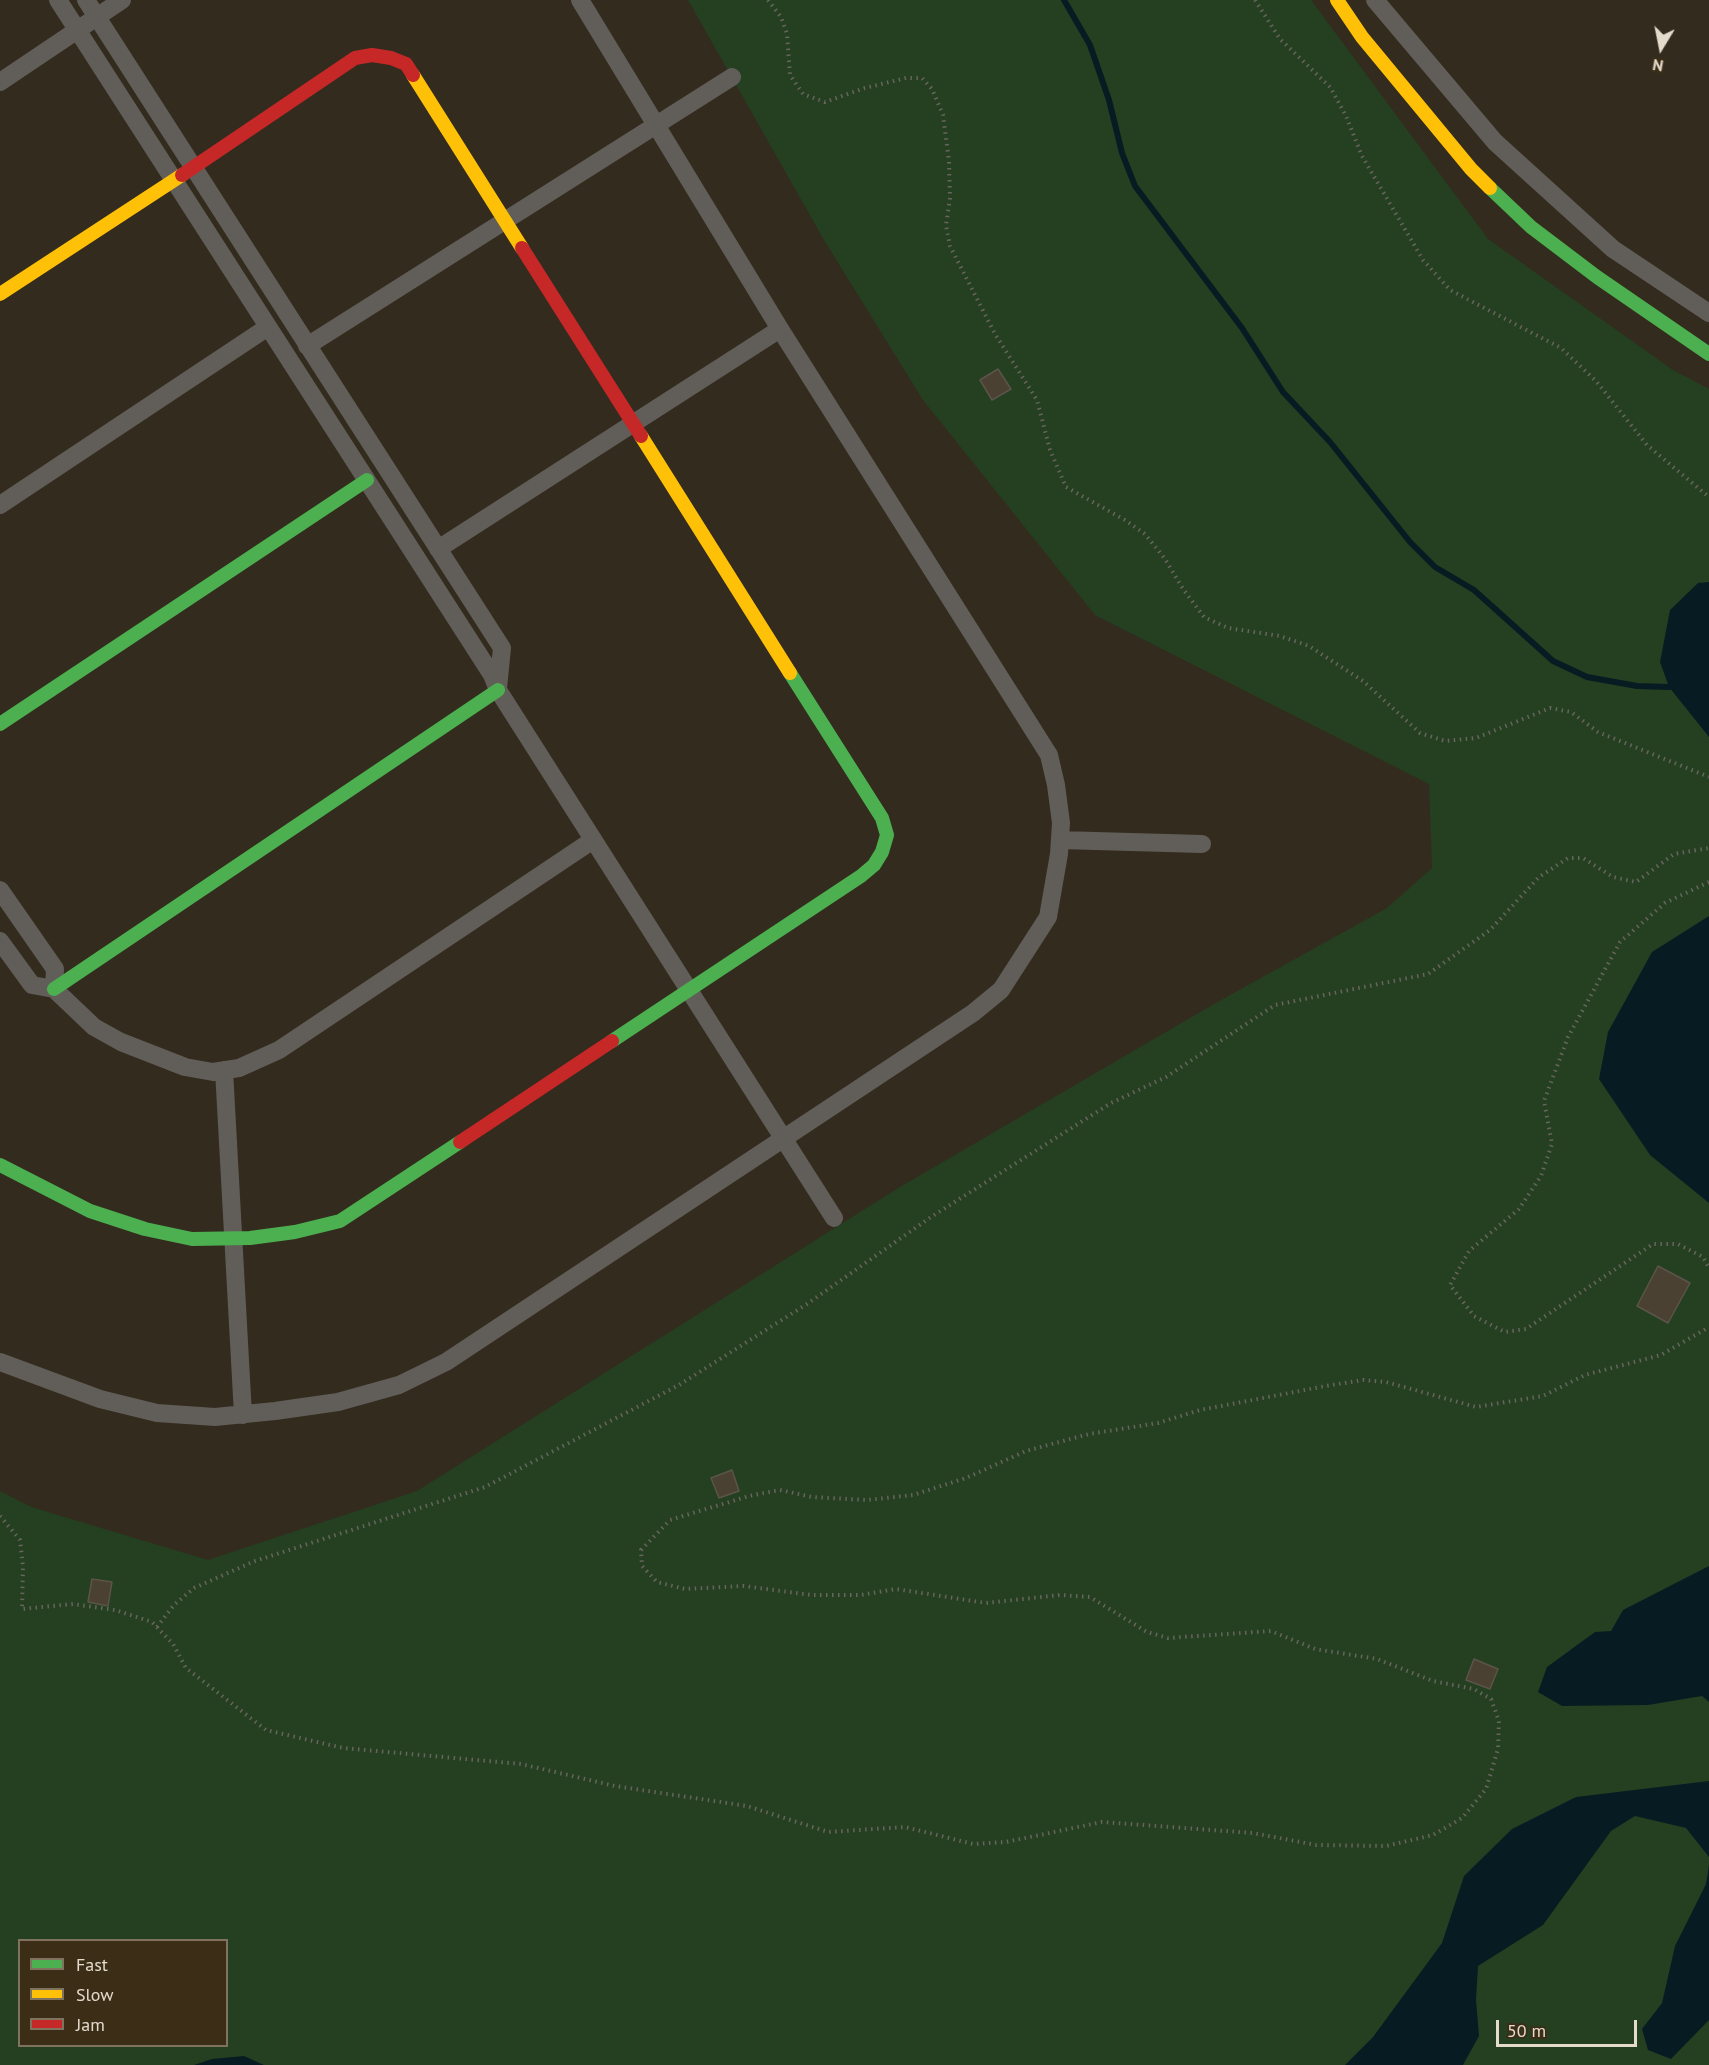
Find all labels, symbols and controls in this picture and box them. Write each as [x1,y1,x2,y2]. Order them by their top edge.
north arrow [1631,18,1691,78]
text: N [1651,55,1665,76]
legend [18,1939,228,2047]
text: Fast [76,1953,108,1976]
text: Slow [76,1983,114,2006]
scale bar [1499,2008,1640,2046]
text: Jam [76,2013,105,2036]
text: 50 m [1507,2019,1546,2042]

